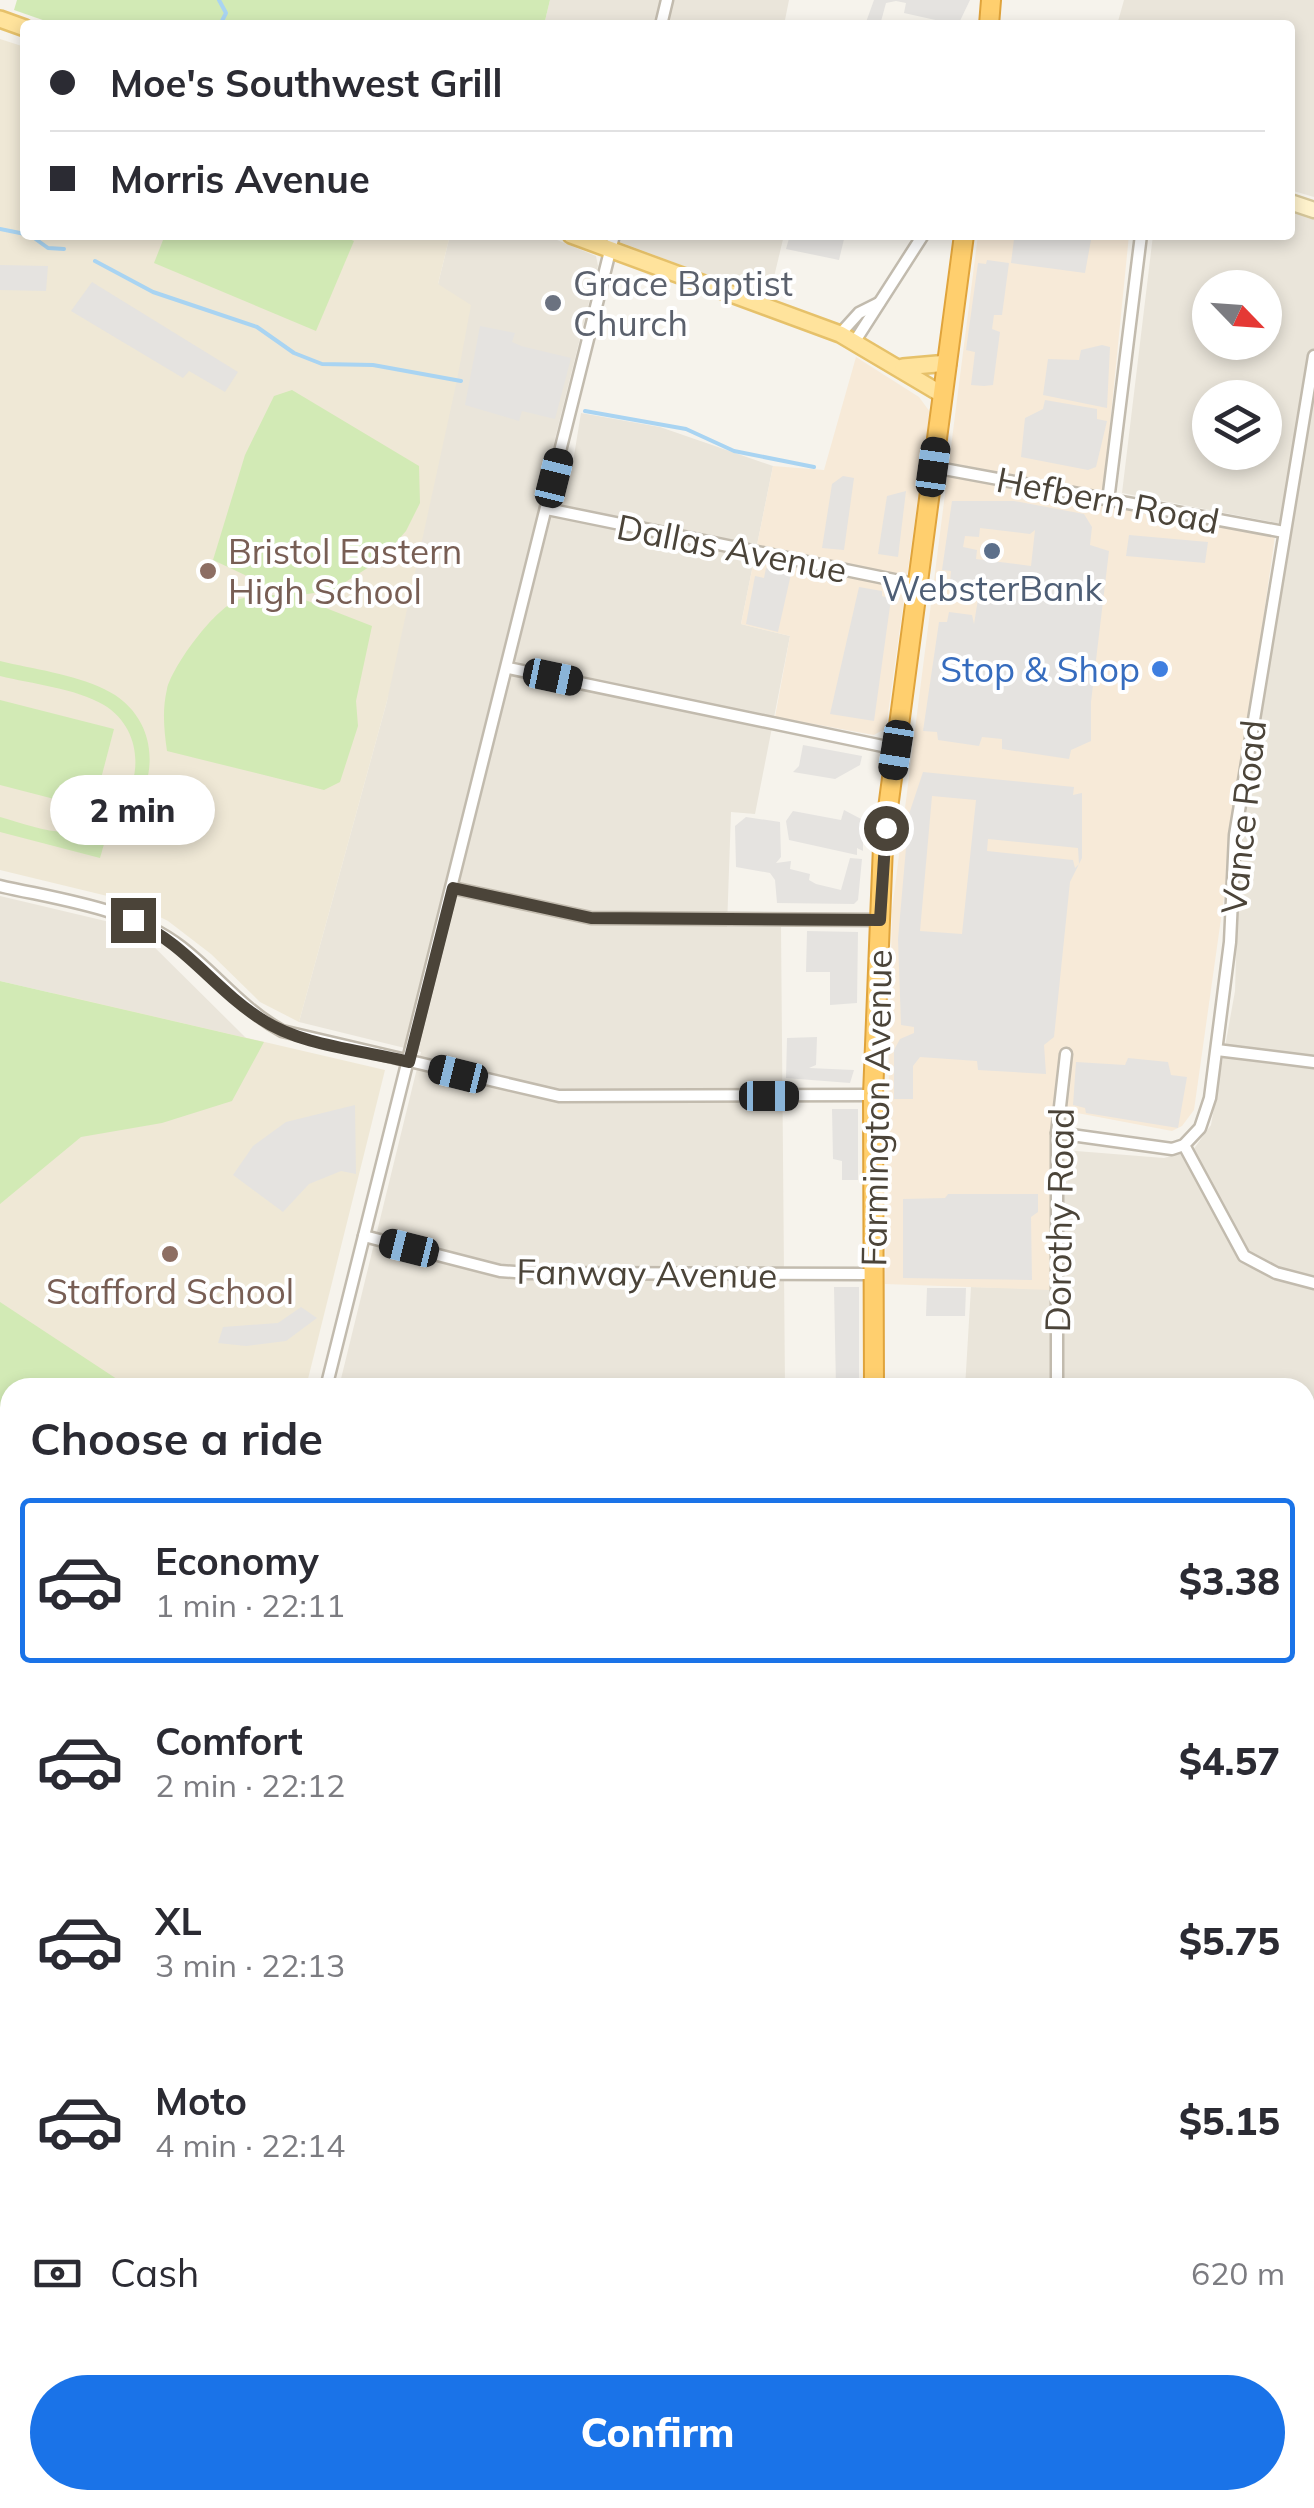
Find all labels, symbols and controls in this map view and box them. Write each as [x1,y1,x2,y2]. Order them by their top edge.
text: Moe's Southwest Grill [110,59,502,107]
text: Morris Avenue [110,155,370,203]
place label: Grace Baptist Church [573,261,793,345]
north arrow [1192,270,1282,360]
map controls [1192,270,1282,470]
marker: Grace Baptist Church [542,292,564,314]
button: layers [1192,380,1282,470]
car [914,435,952,499]
car [532,445,576,511]
street label: Hefbern Road [993,457,1223,543]
street label: Dallas Avenue [613,504,851,592]
place label: Bristol Eastern High School [228,529,462,613]
marker: WebsterBank [981,540,1003,562]
marker: Bristol Eastern High School [197,560,219,582]
place label: WebsterBank [881,566,1104,610]
place label: Stop & Shop [940,647,1140,691]
car [521,656,585,698]
marker: Stop & Shop [1149,658,1171,680]
car [876,718,916,782]
street label: Vance Road [1211,718,1275,916]
callout: 2 min [51,775,216,845]
text: 2 min [90,790,175,830]
route start [864,806,909,851]
route end [111,898,156,943]
street label: Farmington Avenue [851,949,901,1267]
car [425,1052,491,1096]
car [739,1081,799,1111]
street label: Dorothy Road [1035,1107,1083,1333]
car [376,1226,442,1270]
marker: Stafford School [159,1243,181,1265]
street label: Fanway Avenue [516,1249,778,1297]
place label: Stafford School [46,1269,294,1313]
text: Choose a ride [30,1410,323,1466]
icon: car [35,1536,125,1626]
text: Economy [155,1537,319,1585]
text: $3.38 [1179,1557,1280,1605]
text: 1 min · 22:11 [155,1585,345,1625]
icon: car [35,1716,125,1806]
text: Comfort [155,1717,303,1765]
text: $4.57 [1179,1737,1280,1785]
text: 2 min · 22:12 [155,1765,345,1805]
icon: car [35,1896,125,1986]
text: XL [155,1897,202,1945]
text: $5.75 [1179,1917,1280,1965]
text: 3 min · 22:13 [155,1945,345,1985]
icon: car [35,2076,125,2166]
text: Moto [155,2077,247,2125]
text: $5.15 [1179,2097,1280,2145]
text: 4 min · 22:14 [155,2125,345,2165]
icon: cash [30,2246,85,2301]
text: Cash [110,2249,199,2297]
text: 620 m [1191,2253,1285,2293]
button: Confirm [30,2375,1285,2490]

